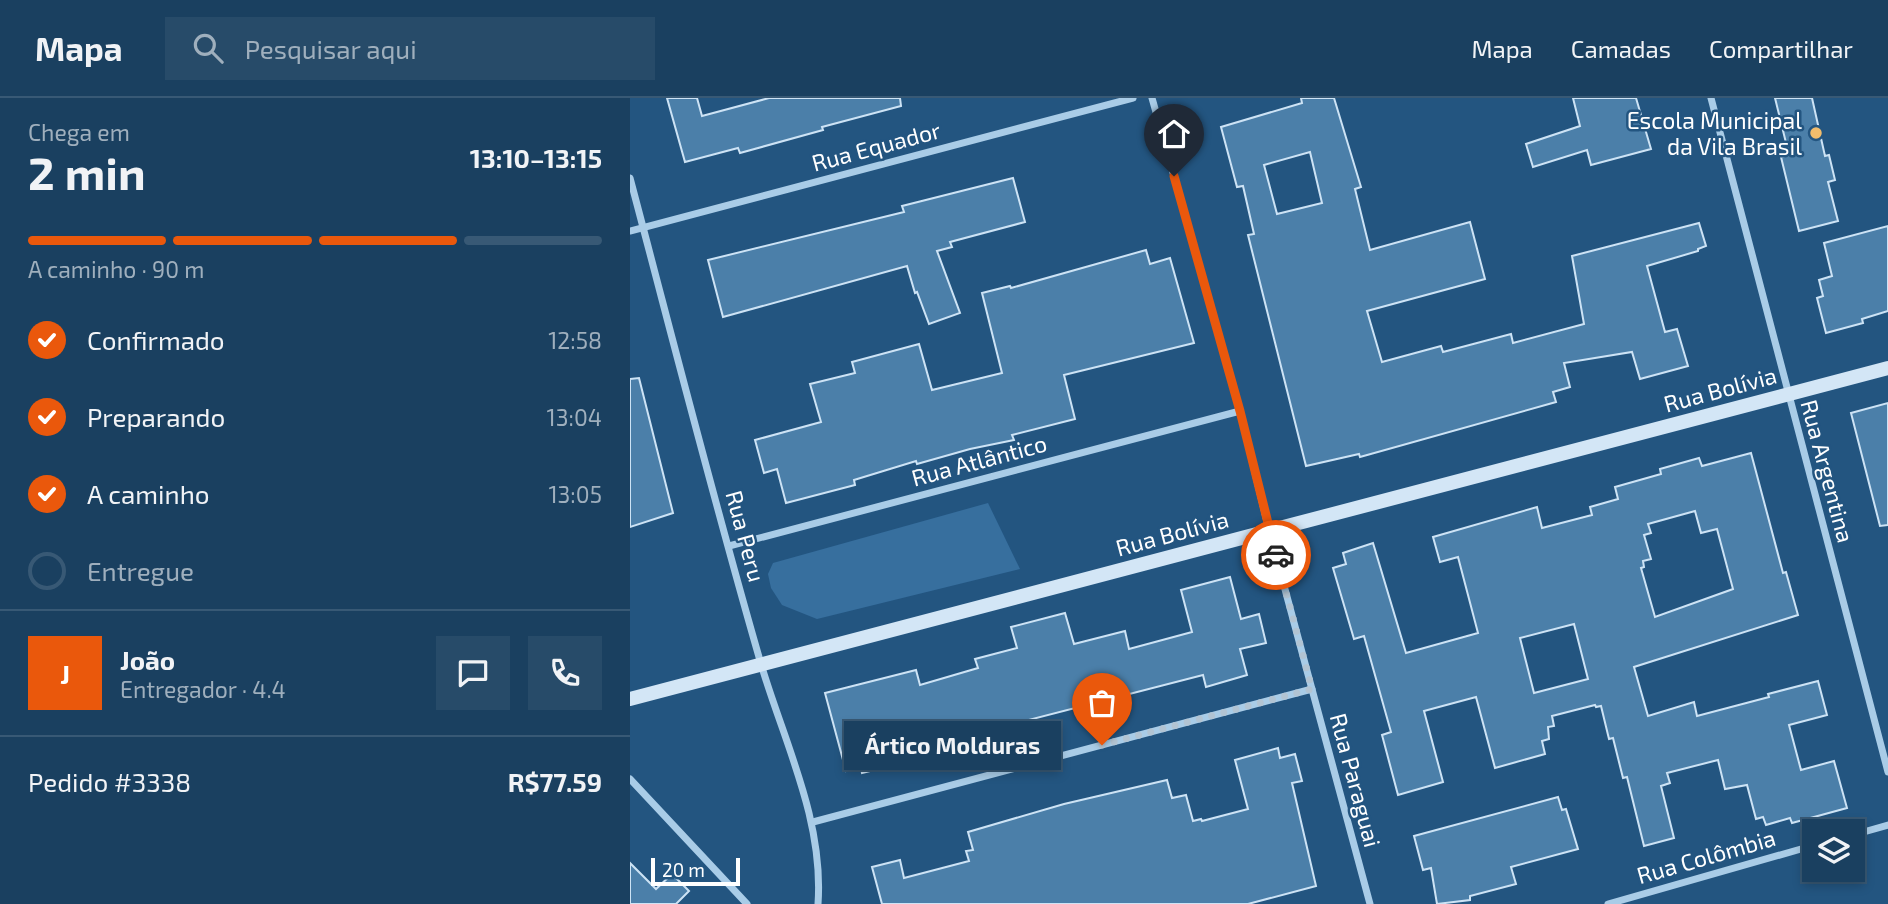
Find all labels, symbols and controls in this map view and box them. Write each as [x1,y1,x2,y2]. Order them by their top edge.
search box [165,17,655,80]
text: Mapa [35,28,123,68]
icon: search [189,29,227,67]
text: Pesquisar aqui [245,33,417,64]
text: Mapa [1471,34,1533,63]
text: Camadas [1571,34,1671,63]
text: Compartilhar [1709,34,1853,63]
pin [1144,104,1204,176]
place label: Escola Municipal da Vila Brasil [1627,106,1802,160]
street label: Rua Equador [808,115,944,177]
icon: home [1155,115,1193,153]
text: Chega em [28,118,130,146]
marker: Escola Municipal da Vila Brasil [1808,125,1824,141]
text: 13:10–13:15 [470,142,602,173]
text: 2 min [28,144,146,199]
text: A caminho · 90 m [28,255,204,283]
icon: check [28,321,66,359]
text: Confirmado [87,324,225,355]
text: 12:58 [548,326,602,354]
street label: Rua Bolívia [1661,361,1779,417]
street label: Rua Argentina [1795,396,1861,546]
icon: check [28,398,66,436]
text: Preparando [87,401,225,432]
text: 13:04 [547,403,602,431]
street label: Rua Atlântico [908,429,1050,491]
icon: check [28,475,66,513]
text: A caminho [87,478,210,509]
text: 13:05 [548,480,602,508]
street label: Rua Peru [720,487,772,585]
street label: Rua Bolívia [1113,505,1231,561]
courier [1241,520,1311,590]
icon: car [1257,536,1295,574]
text: Entregue [87,555,194,586]
button: chat [436,636,510,710]
button: phone [528,636,602,710]
text: João [120,644,175,675]
text: J [60,658,70,689]
pin [1072,673,1132,745]
text: Entregador · 4.4 [120,675,286,703]
icon: bag [1083,684,1121,722]
street label: Rua Paraguai [1325,710,1387,850]
callout: Ártico Molduras [843,720,1060,770]
text: Ártico Molduras [865,731,1040,759]
text: Pedido #3338 [28,766,191,797]
text: R$77.59 [508,766,602,797]
map controls [1802,819,1865,882]
button: layers [1802,819,1865,882]
street label: Rua Colômbia [1634,823,1778,889]
scale bar [651,855,740,887]
text: 20 m [662,858,705,881]

